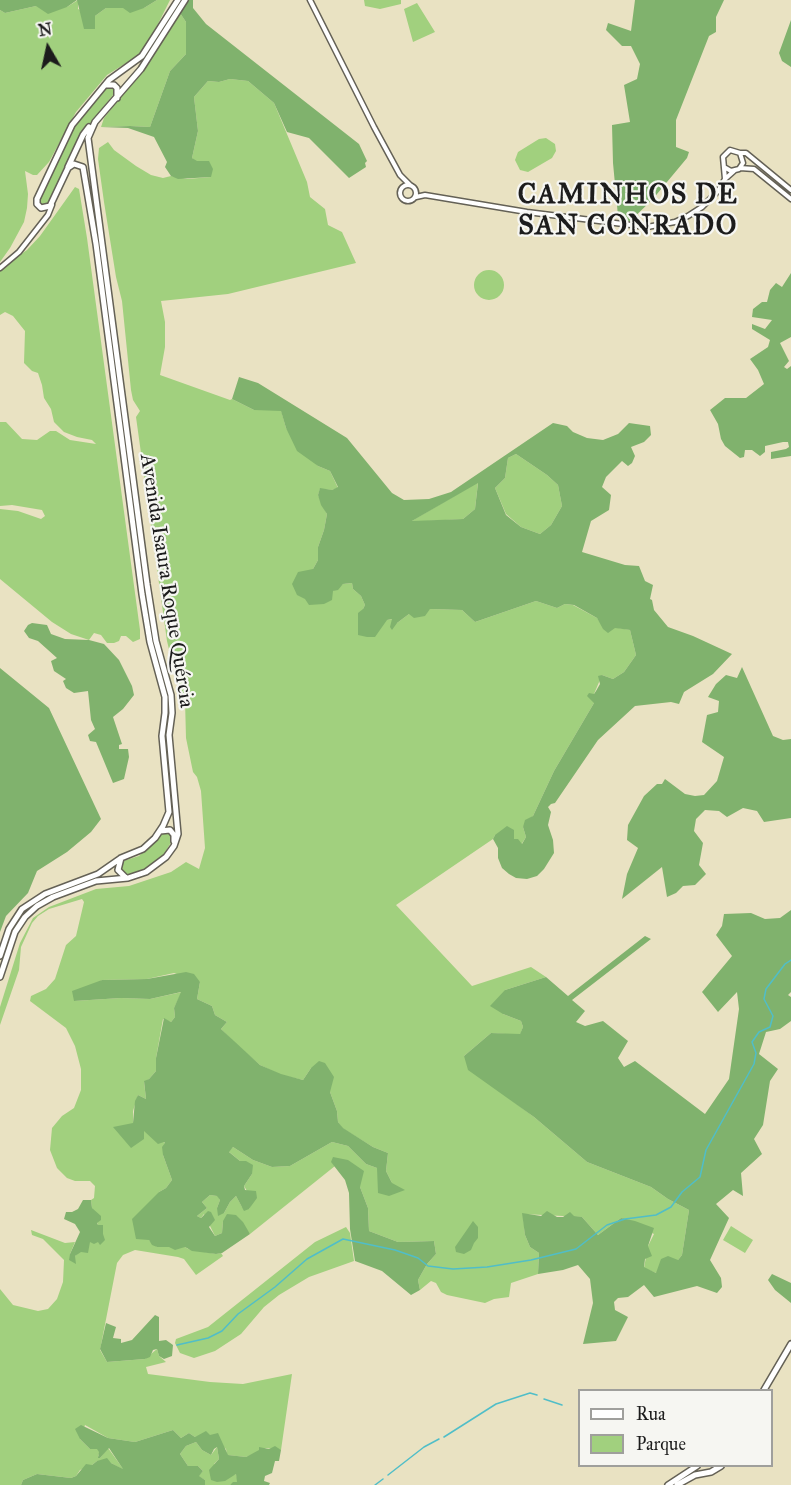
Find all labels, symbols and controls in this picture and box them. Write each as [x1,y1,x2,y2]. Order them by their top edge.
north arrow [18,18,78,78]
text: N [37,19,53,40]
district label: CAMINHOS DE SAN CONRADO [518,180,738,243]
street label: Avenida Isaura Roque Quércia [133,452,199,710]
legend [578,1389,773,1467]
text: Rua [636,1403,666,1425]
text: Parque [636,1433,686,1455]

